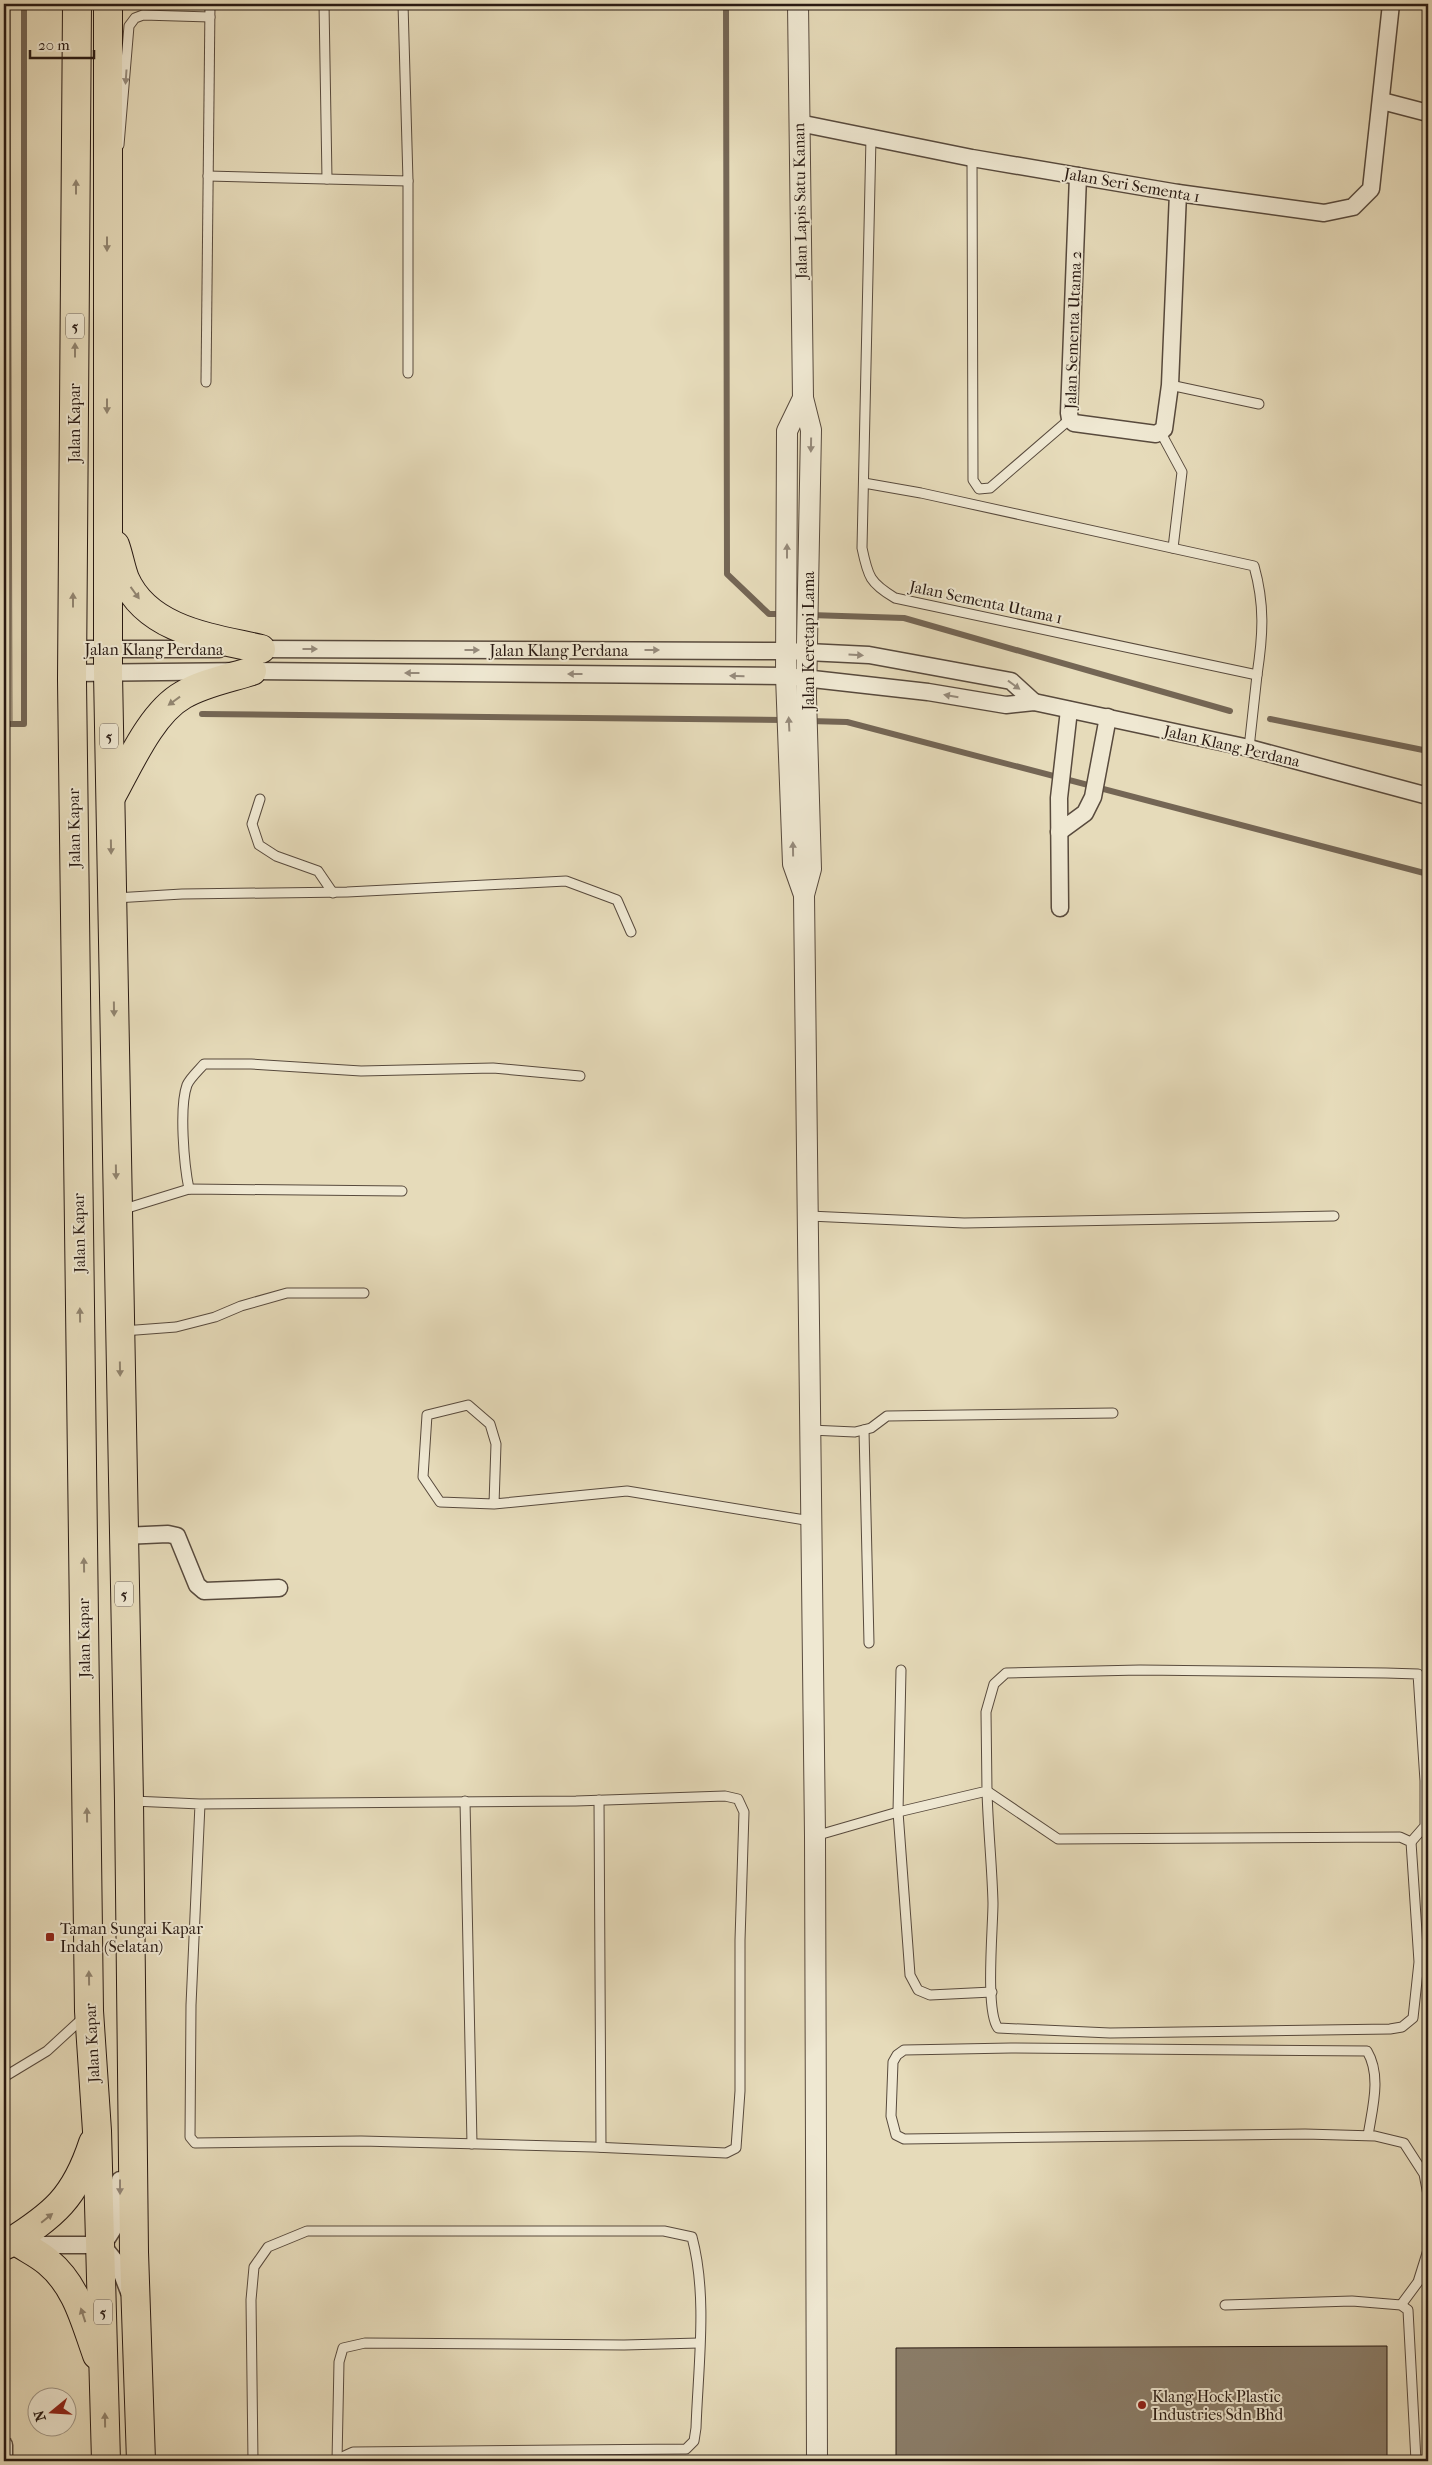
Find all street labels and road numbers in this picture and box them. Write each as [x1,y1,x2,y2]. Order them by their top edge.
street label: Jalan Lapis Satu Kanan [789,122,811,281]
street label: Jalan Seri Sementa 1 [1061,163,1201,206]
street label: Jalan Sementa Utama 2 [1061,250,1085,412]
road number: 5 [66,314,84,338]
street label: Jalan Kapar [65,383,84,465]
street label: Jalan Keretapi Lama [799,571,818,713]
street label: Jalan Sementa Utama 1 [906,576,1064,628]
street label: Jalan Klang Perdana [83,640,224,659]
street label: Jalan Klang Perdana [488,641,629,660]
street label: Jalan Klang Perdana [1160,721,1302,771]
road number: 5 [100,724,118,748]
street label: Jalan Kapar [64,788,84,870]
street label: Jalan Kapar [69,1193,89,1275]
road number: 5 [115,1582,133,1606]
street label: Jalan Kapar [74,1598,94,1680]
street label: Jalan Kapar [80,2003,104,2085]
road number: 5 [94,2300,112,2324]

